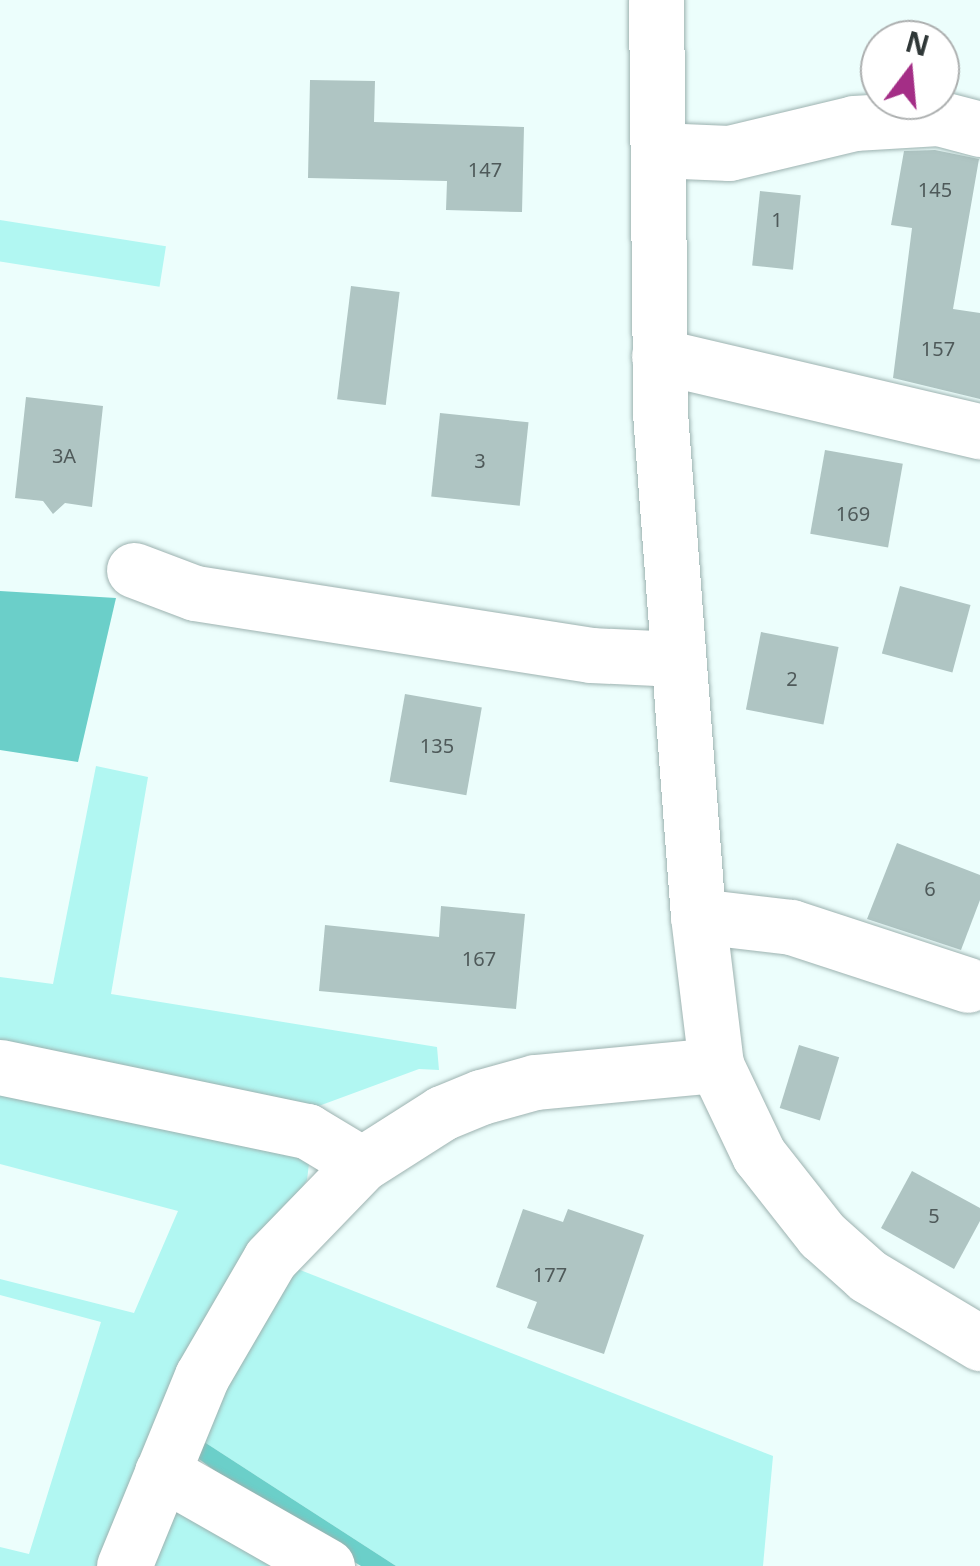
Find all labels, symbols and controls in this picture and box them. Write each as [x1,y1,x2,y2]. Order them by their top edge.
north arrow [860,20,960,120]
text: N [902,22,934,64]
house number: 147 [468,157,502,181]
house number: 145 [918,177,952,201]
house number: 1 [771,207,783,231]
house number: 157 [921,336,955,360]
house number: 3A [52,443,76,467]
house number: 3 [474,448,486,472]
house number: 169 [836,501,870,525]
house number: 2 [786,666,798,690]
house number: 135 [420,733,454,757]
house number: 6 [924,876,936,900]
house number: 167 [462,946,496,970]
house number: 5 [928,1203,940,1227]
house number: 177 [533,1262,567,1286]

